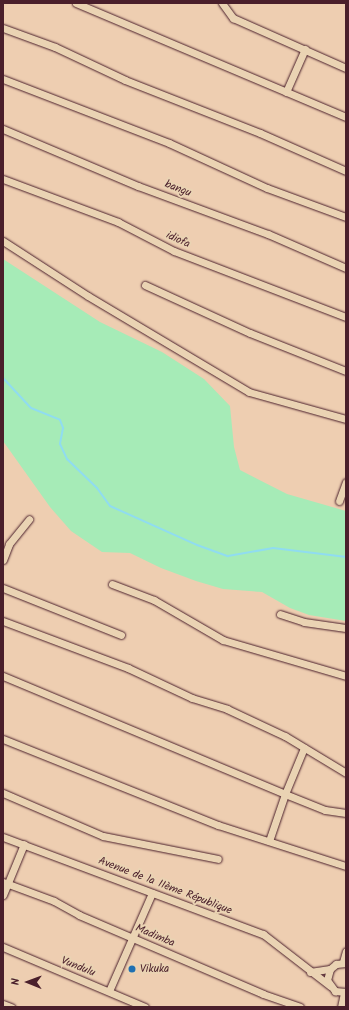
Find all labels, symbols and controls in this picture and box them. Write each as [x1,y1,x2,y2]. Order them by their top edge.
street label: bangu [163,178,193,200]
street label: idiofa [164,229,192,251]
street label: Avenue de la IIème République [96,854,234,918]
street label: Madimba [133,922,177,950]
street label: Vundulu [59,954,97,980]
north arrow [8,962,48,1002]
place label: Vikuka [140,962,169,976]
marker: Vikuka [127,964,137,974]
text: N [7,978,25,985]

